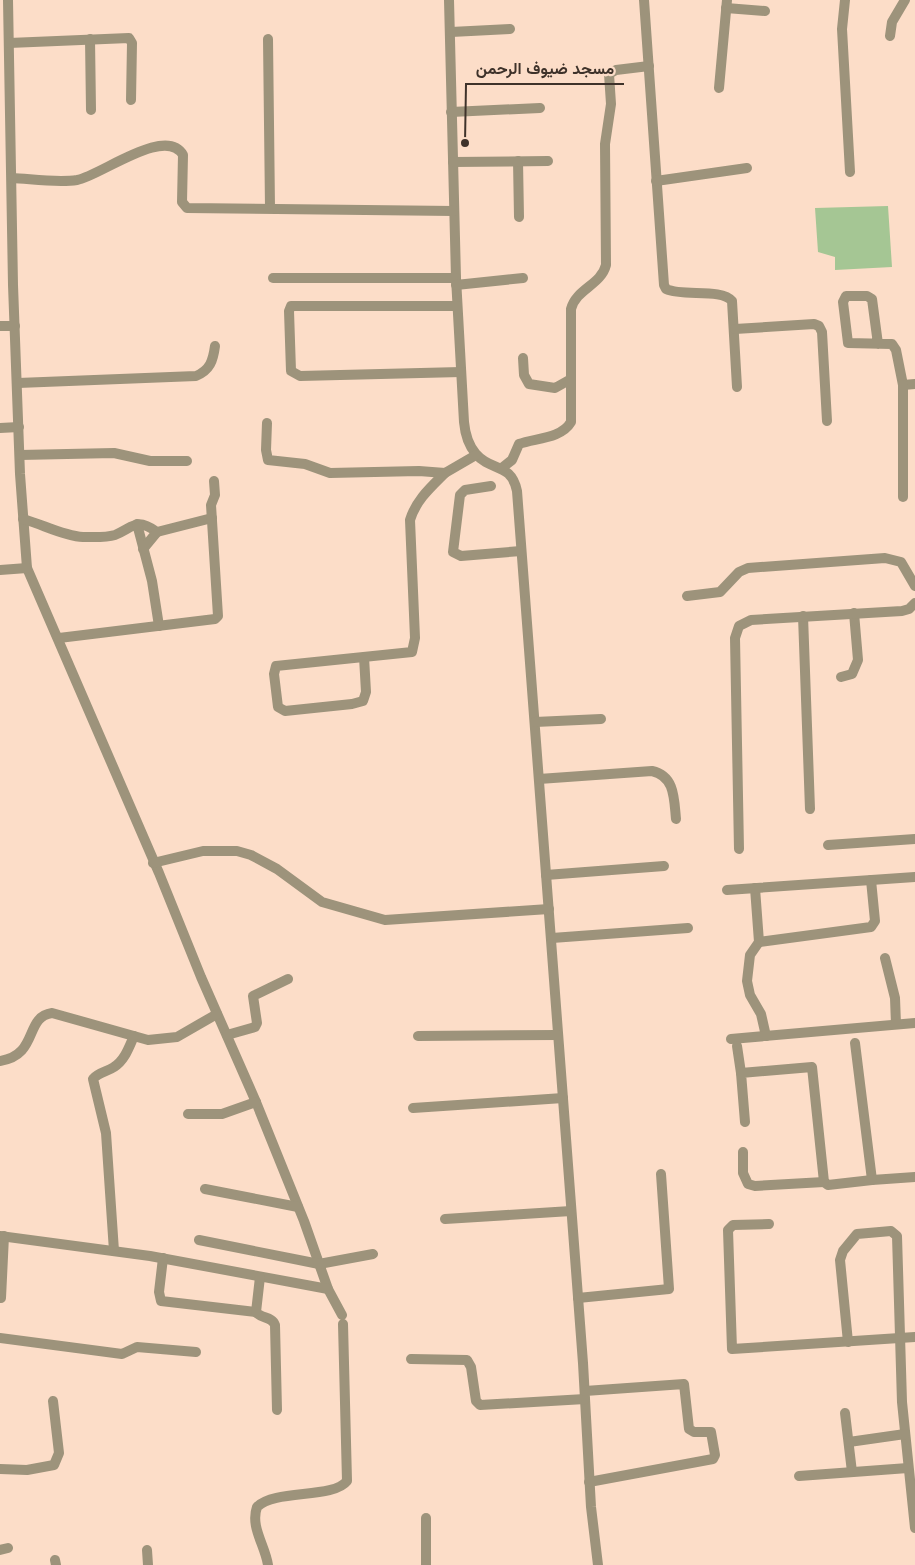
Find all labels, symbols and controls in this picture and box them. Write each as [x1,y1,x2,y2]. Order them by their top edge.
callout: مسجد ضيوف الرحمن [466,53,624,84]
text: مسجد ضيوف الرحمن [476,59,614,79]

